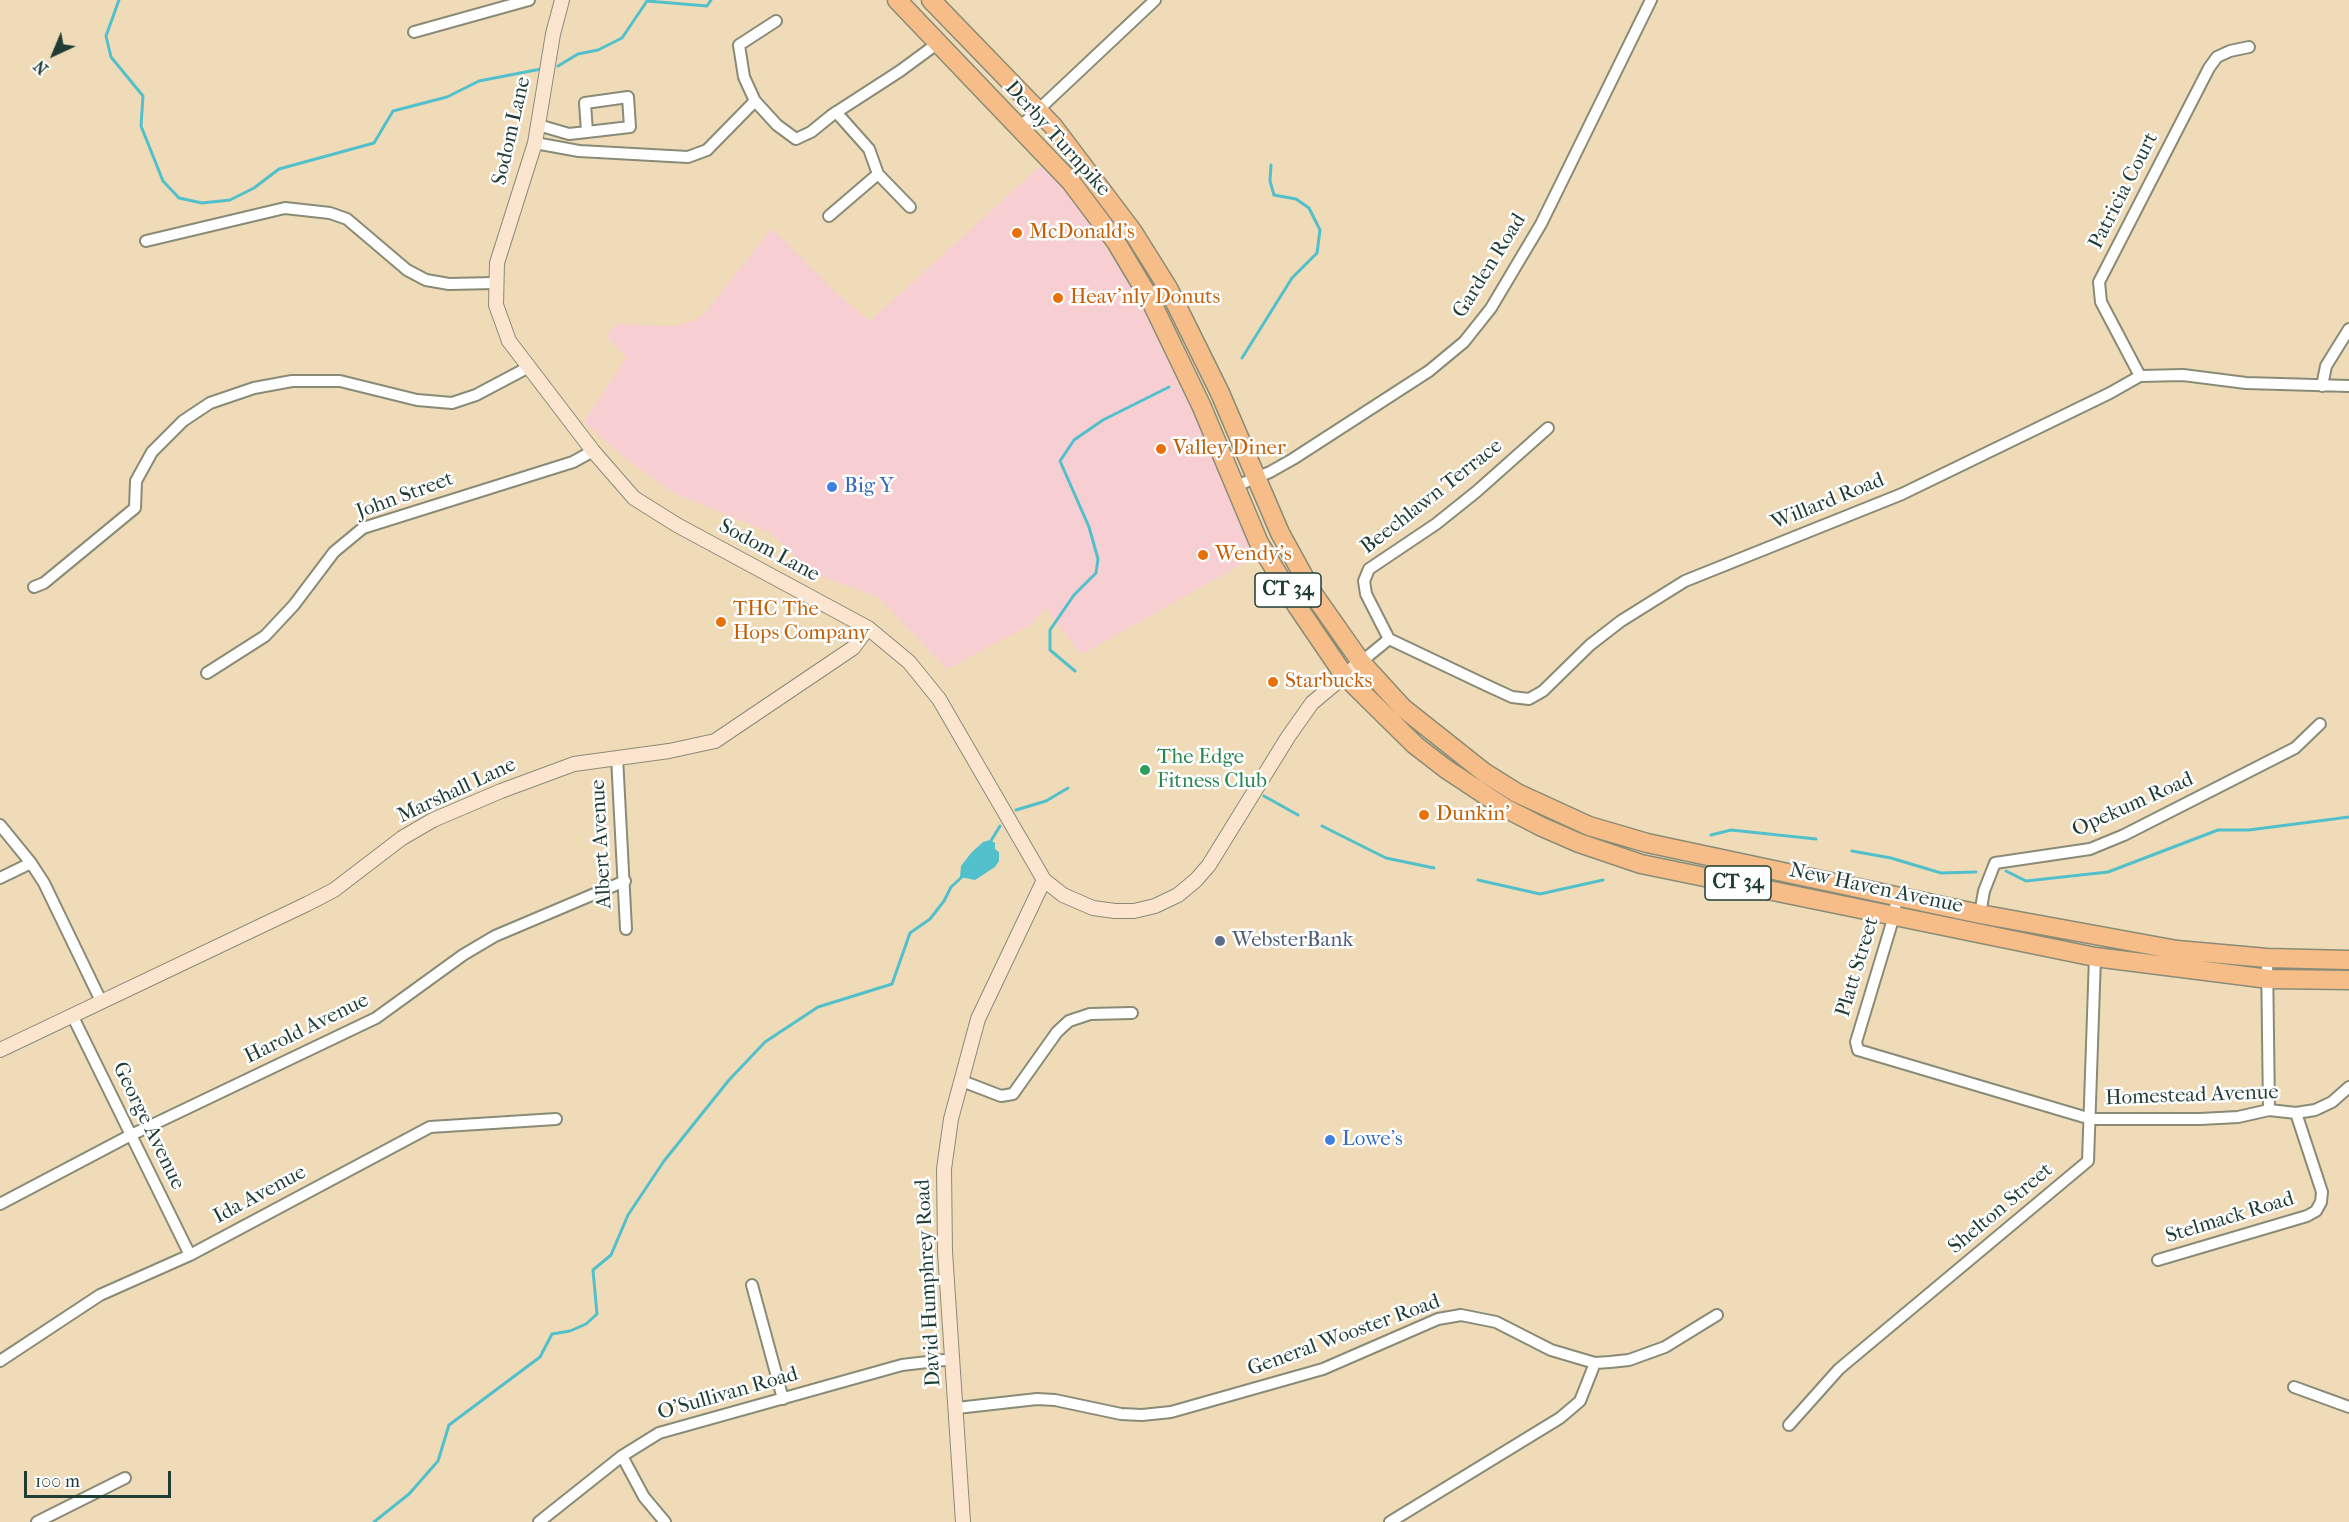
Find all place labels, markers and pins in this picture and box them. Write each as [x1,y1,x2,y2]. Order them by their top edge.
place label: McDonald's [1029,220,1135,246]
marker: McDonald's [1010,226,1024,240]
place label: Heav'nly Donuts [1070,285,1220,311]
marker: Heav'nly Donuts [1051,291,1065,305]
place label: Valley Diner [1173,436,1286,462]
marker: Valley Diner [1154,442,1168,456]
place label: Big Y [844,474,894,500]
marker: Big Y [825,480,839,494]
place label: Wendy's [1215,542,1292,568]
marker: Wendy's [1196,548,1210,562]
place label: THC The Hops Company [733,597,870,647]
marker: THC The Hops Company [714,615,728,629]
place label: Starbucks [1285,669,1372,695]
marker: Starbucks [1266,675,1280,689]
place label: The Edge Fitness Club [1157,745,1267,795]
marker: The Edge Fitness Club [1138,763,1152,777]
place label: Dunkin' [1436,802,1510,828]
marker: Dunkin' [1417,808,1431,822]
place label: WebsterBank [1232,928,1353,954]
marker: WebsterBank [1213,934,1227,948]
place label: Lowe's [1342,1127,1403,1153]
marker: Lowe's [1323,1133,1337,1147]

